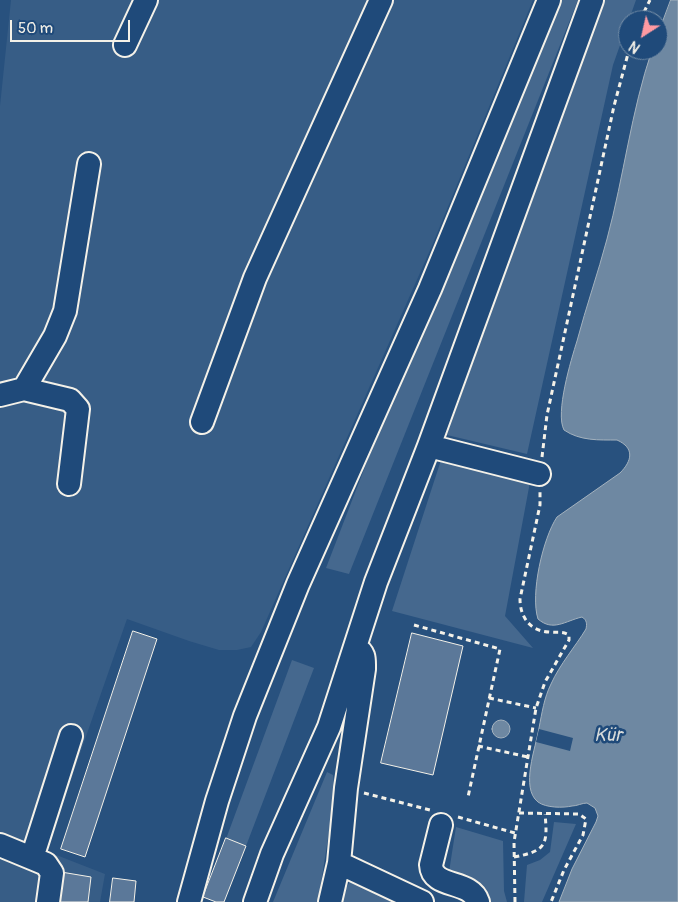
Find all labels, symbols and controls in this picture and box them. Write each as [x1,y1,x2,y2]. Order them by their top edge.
scale bar [12,10,132,42]
north arrow [618,10,668,60]
text: 50 m [18,19,53,38]
text: N [626,37,643,57]
water label: Kür [594,725,622,747]

